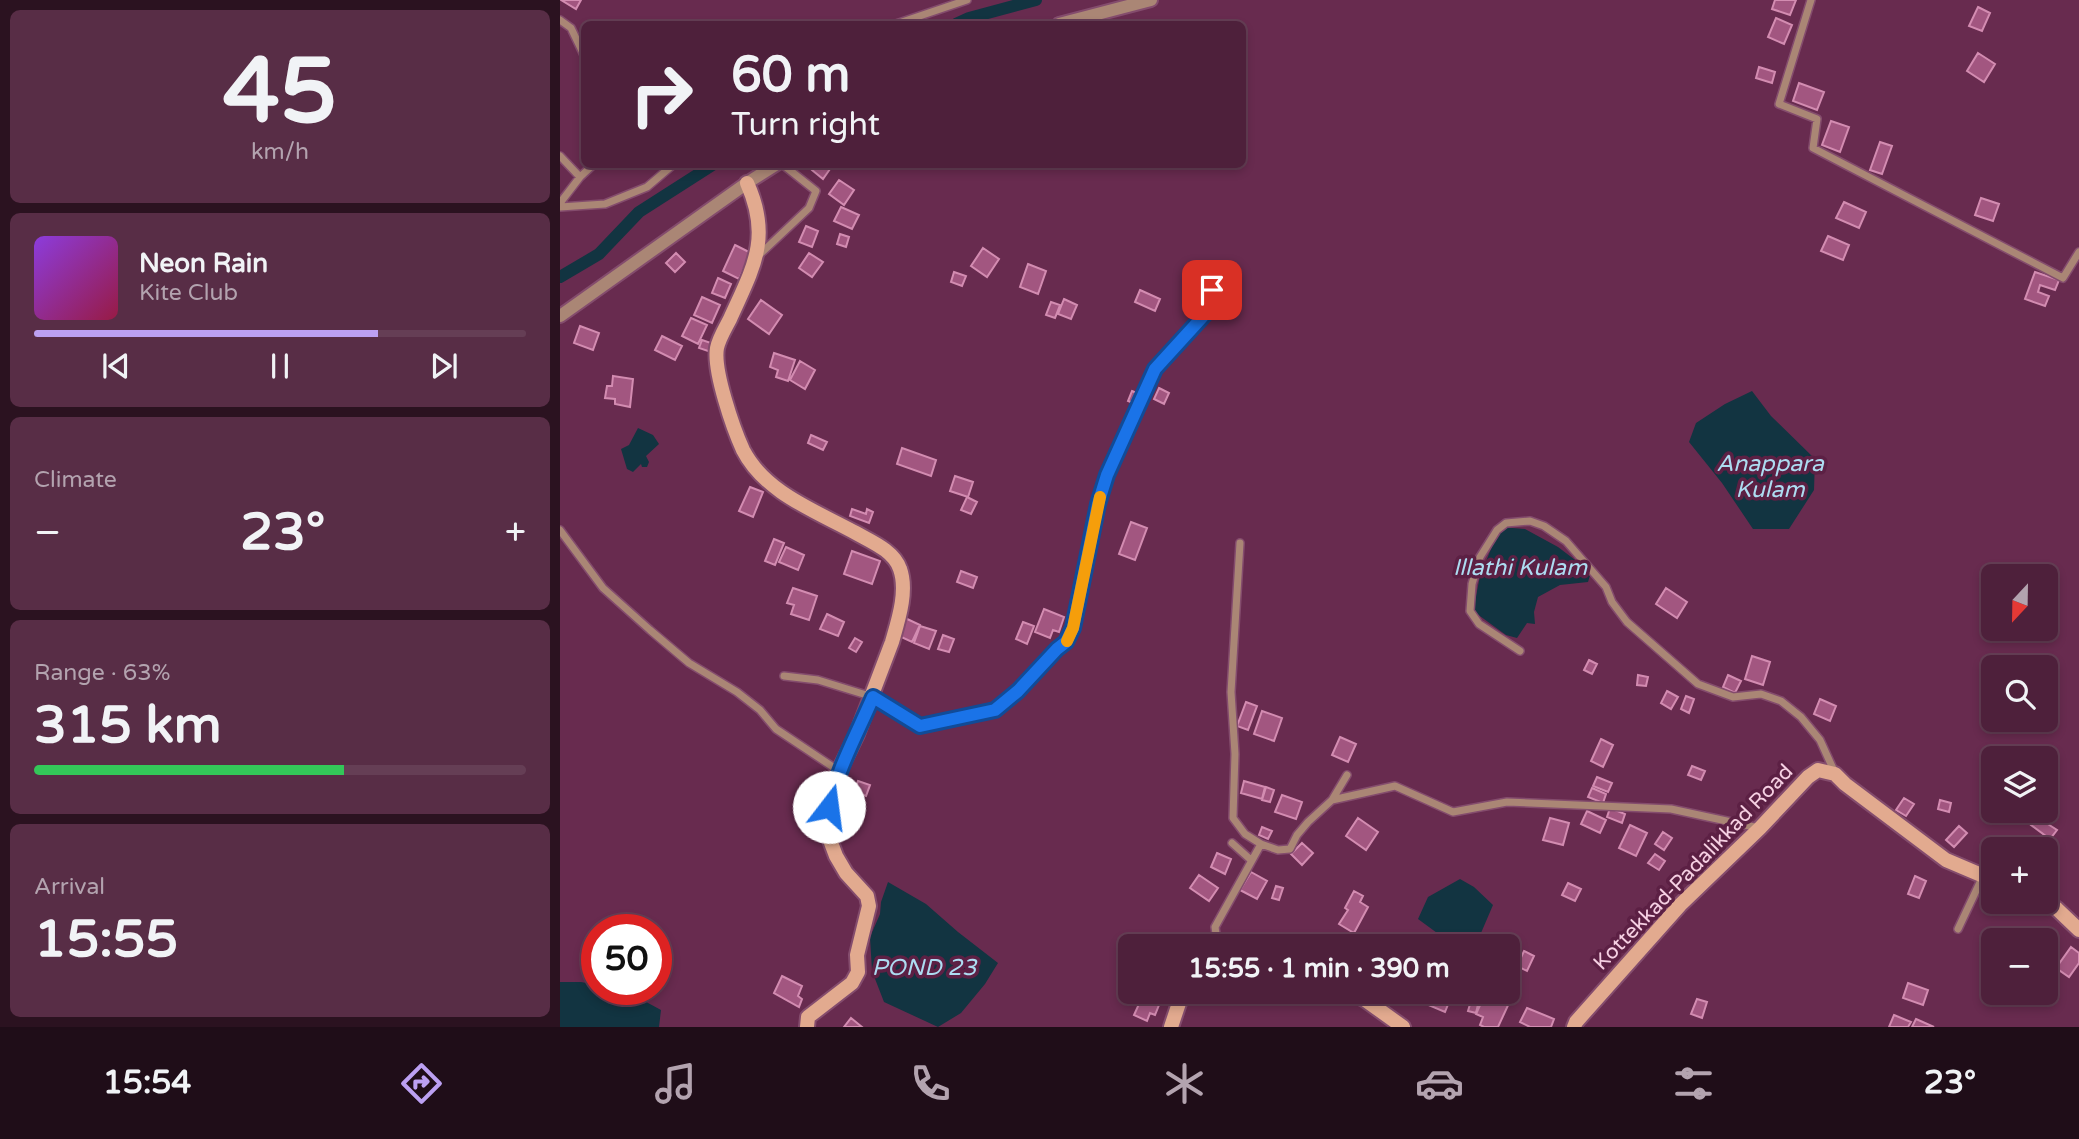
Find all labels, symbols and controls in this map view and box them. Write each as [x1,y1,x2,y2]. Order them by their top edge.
text: 45 [223,37,337,147]
text: 60 m [731,46,850,105]
icon: right [616,49,707,140]
text: Turn right [731,106,880,144]
text: km/h [251,138,309,166]
text: Neon Rain [139,248,268,279]
pin [1182,260,1242,320]
icon: arrive [1193,271,1231,309]
text: Kite Club [139,279,238,307]
icon: previous [97,347,135,385]
icon: pause [261,347,299,385]
icon: next [425,347,463,385]
water label: Anappara Kulam [1716,450,1825,504]
text: Climate [34,466,117,494]
text: 23° [240,501,325,564]
text: − [34,510,61,556]
text: + [505,510,526,556]
water label: Illathi Kulam [1453,554,1588,582]
north arrow [1981,564,2058,640]
map controls [1981,564,2058,1005]
button: search [1981,655,2058,732]
text: Range · 63% [34,659,170,687]
text: 315 km [34,694,222,757]
button: layers [1981,746,2058,823]
street label: Kottekkad-Padalikkad Road [1588,759,1798,975]
position arrow [792,770,866,844]
button: + [1981,837,2058,914]
text: Arrival [34,873,105,901]
text: 15:55 [34,908,178,971]
speed limit sign: 50 [581,914,672,1005]
button: − [1981,928,2058,1005]
text: 15:55 · 1 min · 390 m [1188,953,1450,984]
water label: POND 23 [872,954,978,982]
icon: directions [397,1059,446,1108]
icon: music [651,1059,700,1108]
icon: phone [906,1059,955,1108]
icon: climate [1160,1059,1209,1108]
icon: car [1415,1059,1464,1108]
icon: filters [1669,1059,1718,1108]
text: 15:54 [103,1064,191,1102]
text: 23° [1924,1064,1976,1102]

